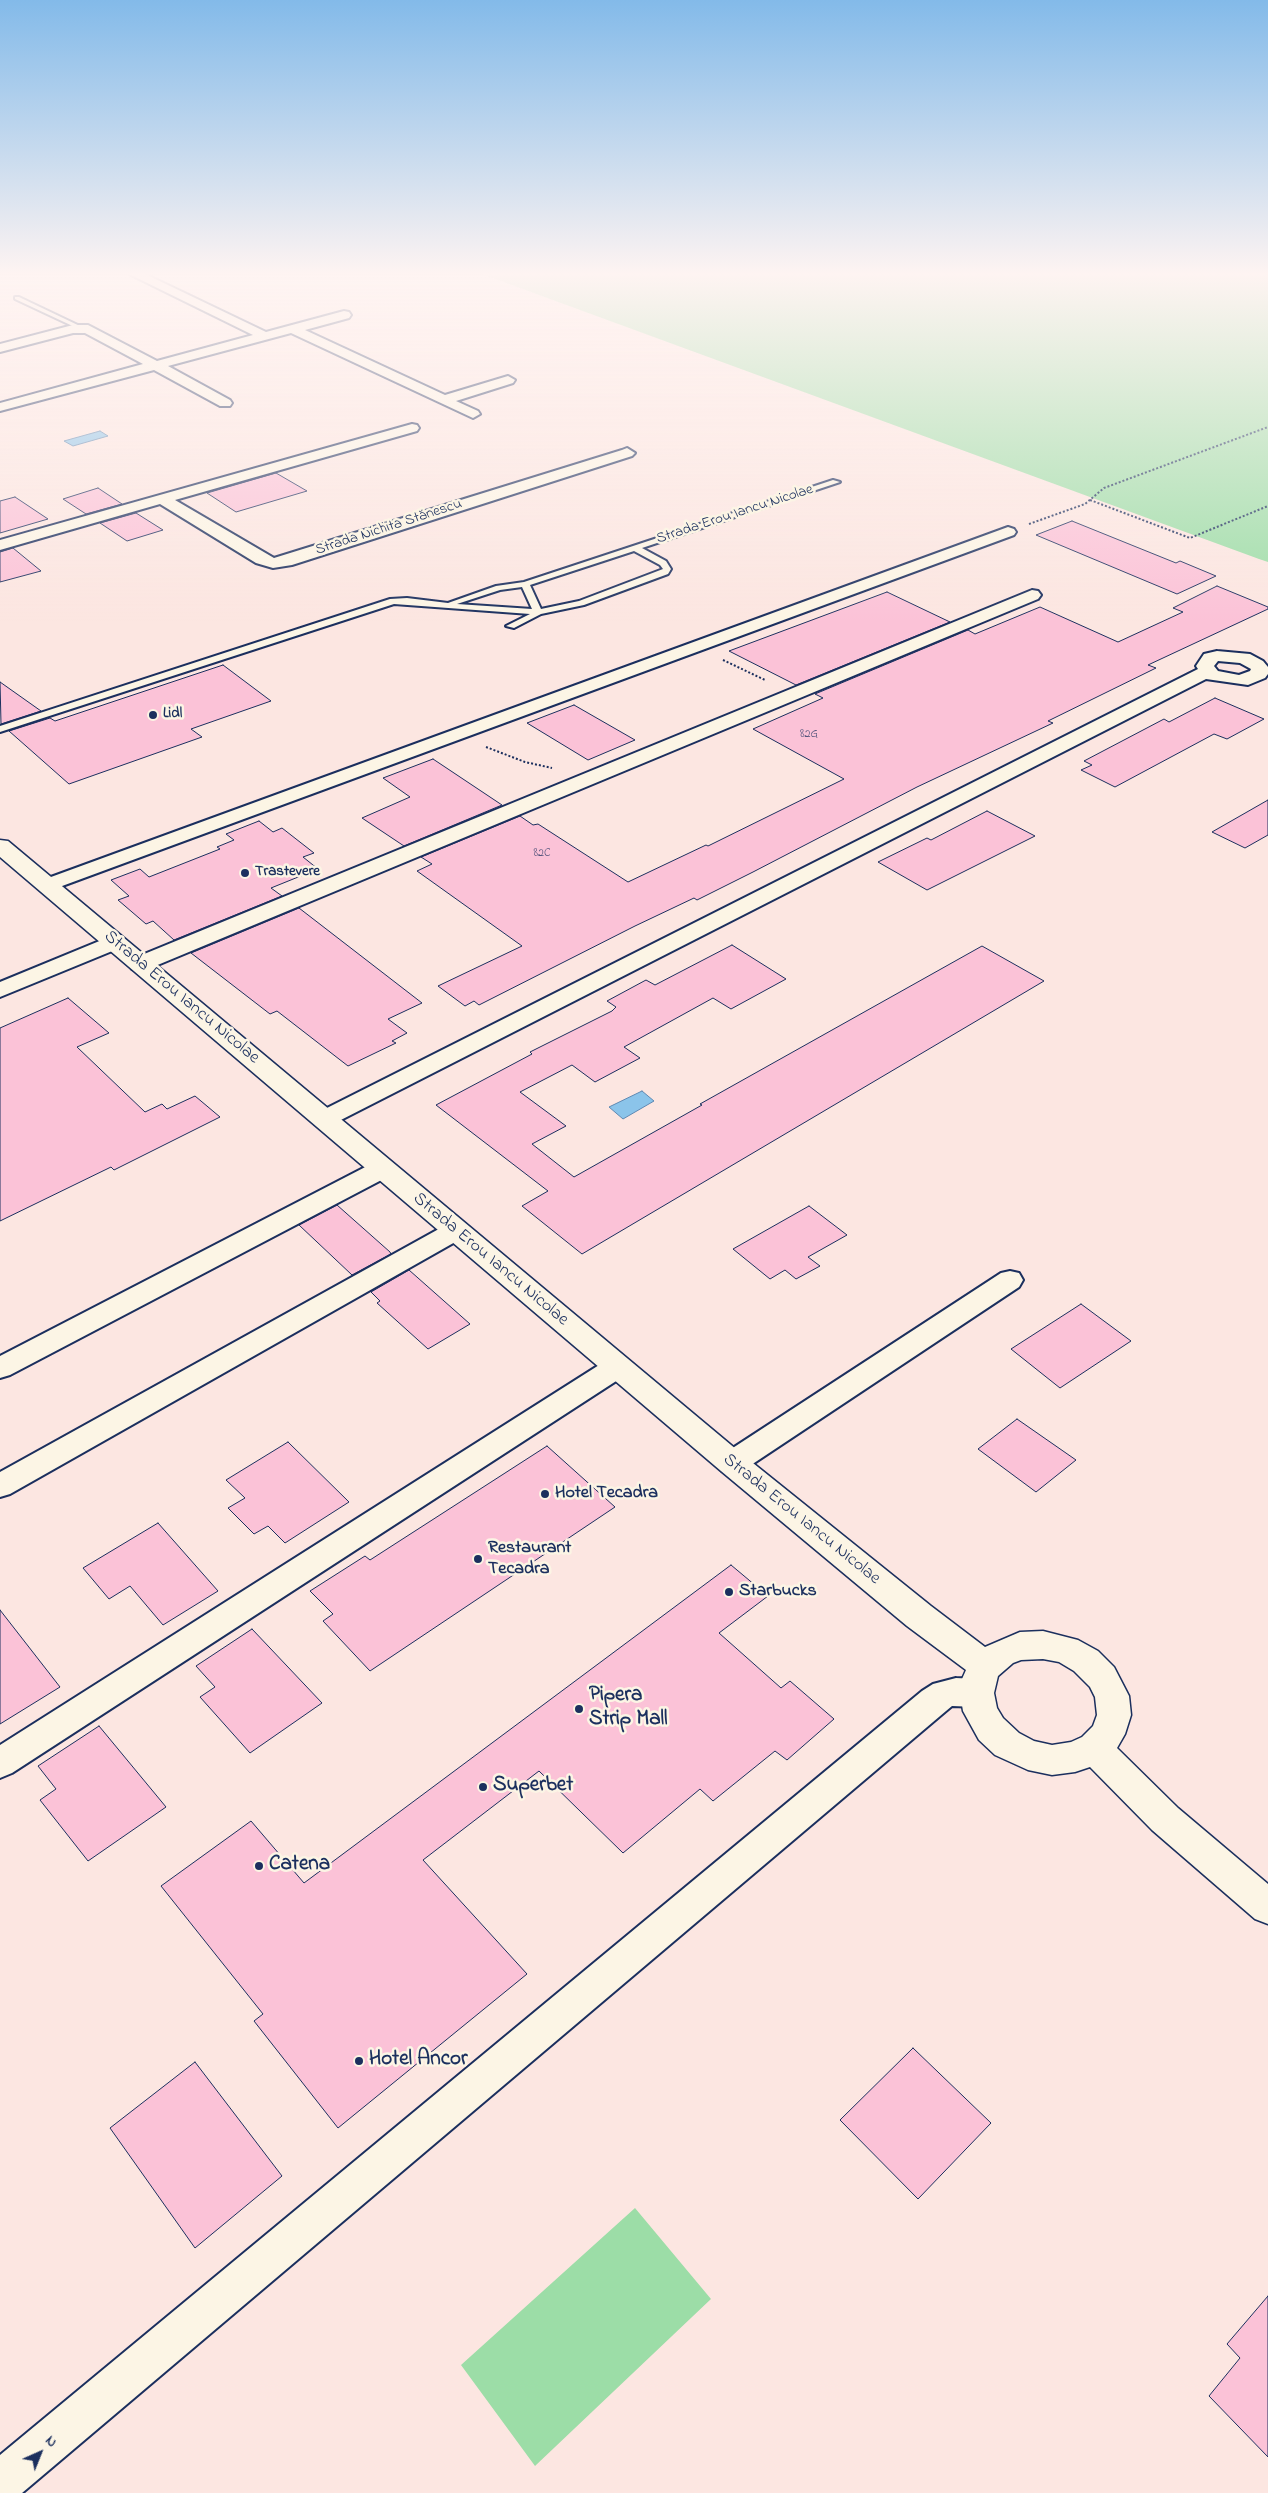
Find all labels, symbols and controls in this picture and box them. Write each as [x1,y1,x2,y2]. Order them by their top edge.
street label: Strada Erou Iancu Nicolae [654,481,816,549]
street label: Strada Nichita Stănescu [313,496,465,560]
place label: Lidl [163,706,182,724]
marker: Lidl [147,709,159,721]
house number: 82G [800,728,818,742]
house number: 82C [533,847,551,861]
place label: Trastevere [255,864,320,882]
marker: Trastevere [239,867,251,879]
street label: Strada Erou Iancu Nicolae [99,927,263,1069]
street label: Strada Erou Iancu Nicolae [408,1189,572,1331]
street label: Strada Erou Iancu Nicolae [718,1450,884,1590]
place label: Hotel Tecadra [555,1483,658,1505]
marker: Hotel Tecadra [539,1488,551,1500]
place label: Restaurant Tecadra [488,1538,571,1580]
marker: Restaurant Tecadra [472,1553,484,1565]
place label: Starbucks [739,1581,817,1603]
marker: Starbucks [723,1586,735,1598]
place label: Pipera Strip Mall [589,1684,668,1734]
marker: Pipera Strip Mall [573,1703,585,1715]
place label: Superbet [493,1774,573,1800]
marker: Superbet [477,1781,489,1793]
place label: Catena [269,1853,330,1879]
marker: Catena [253,1860,265,1872]
place label: Hotel Ancor [369,2048,467,2074]
marker: Hotel Ancor [353,2055,365,2067]
north arrow [15,2428,65,2478]
text: N [40,2431,61,2453]

